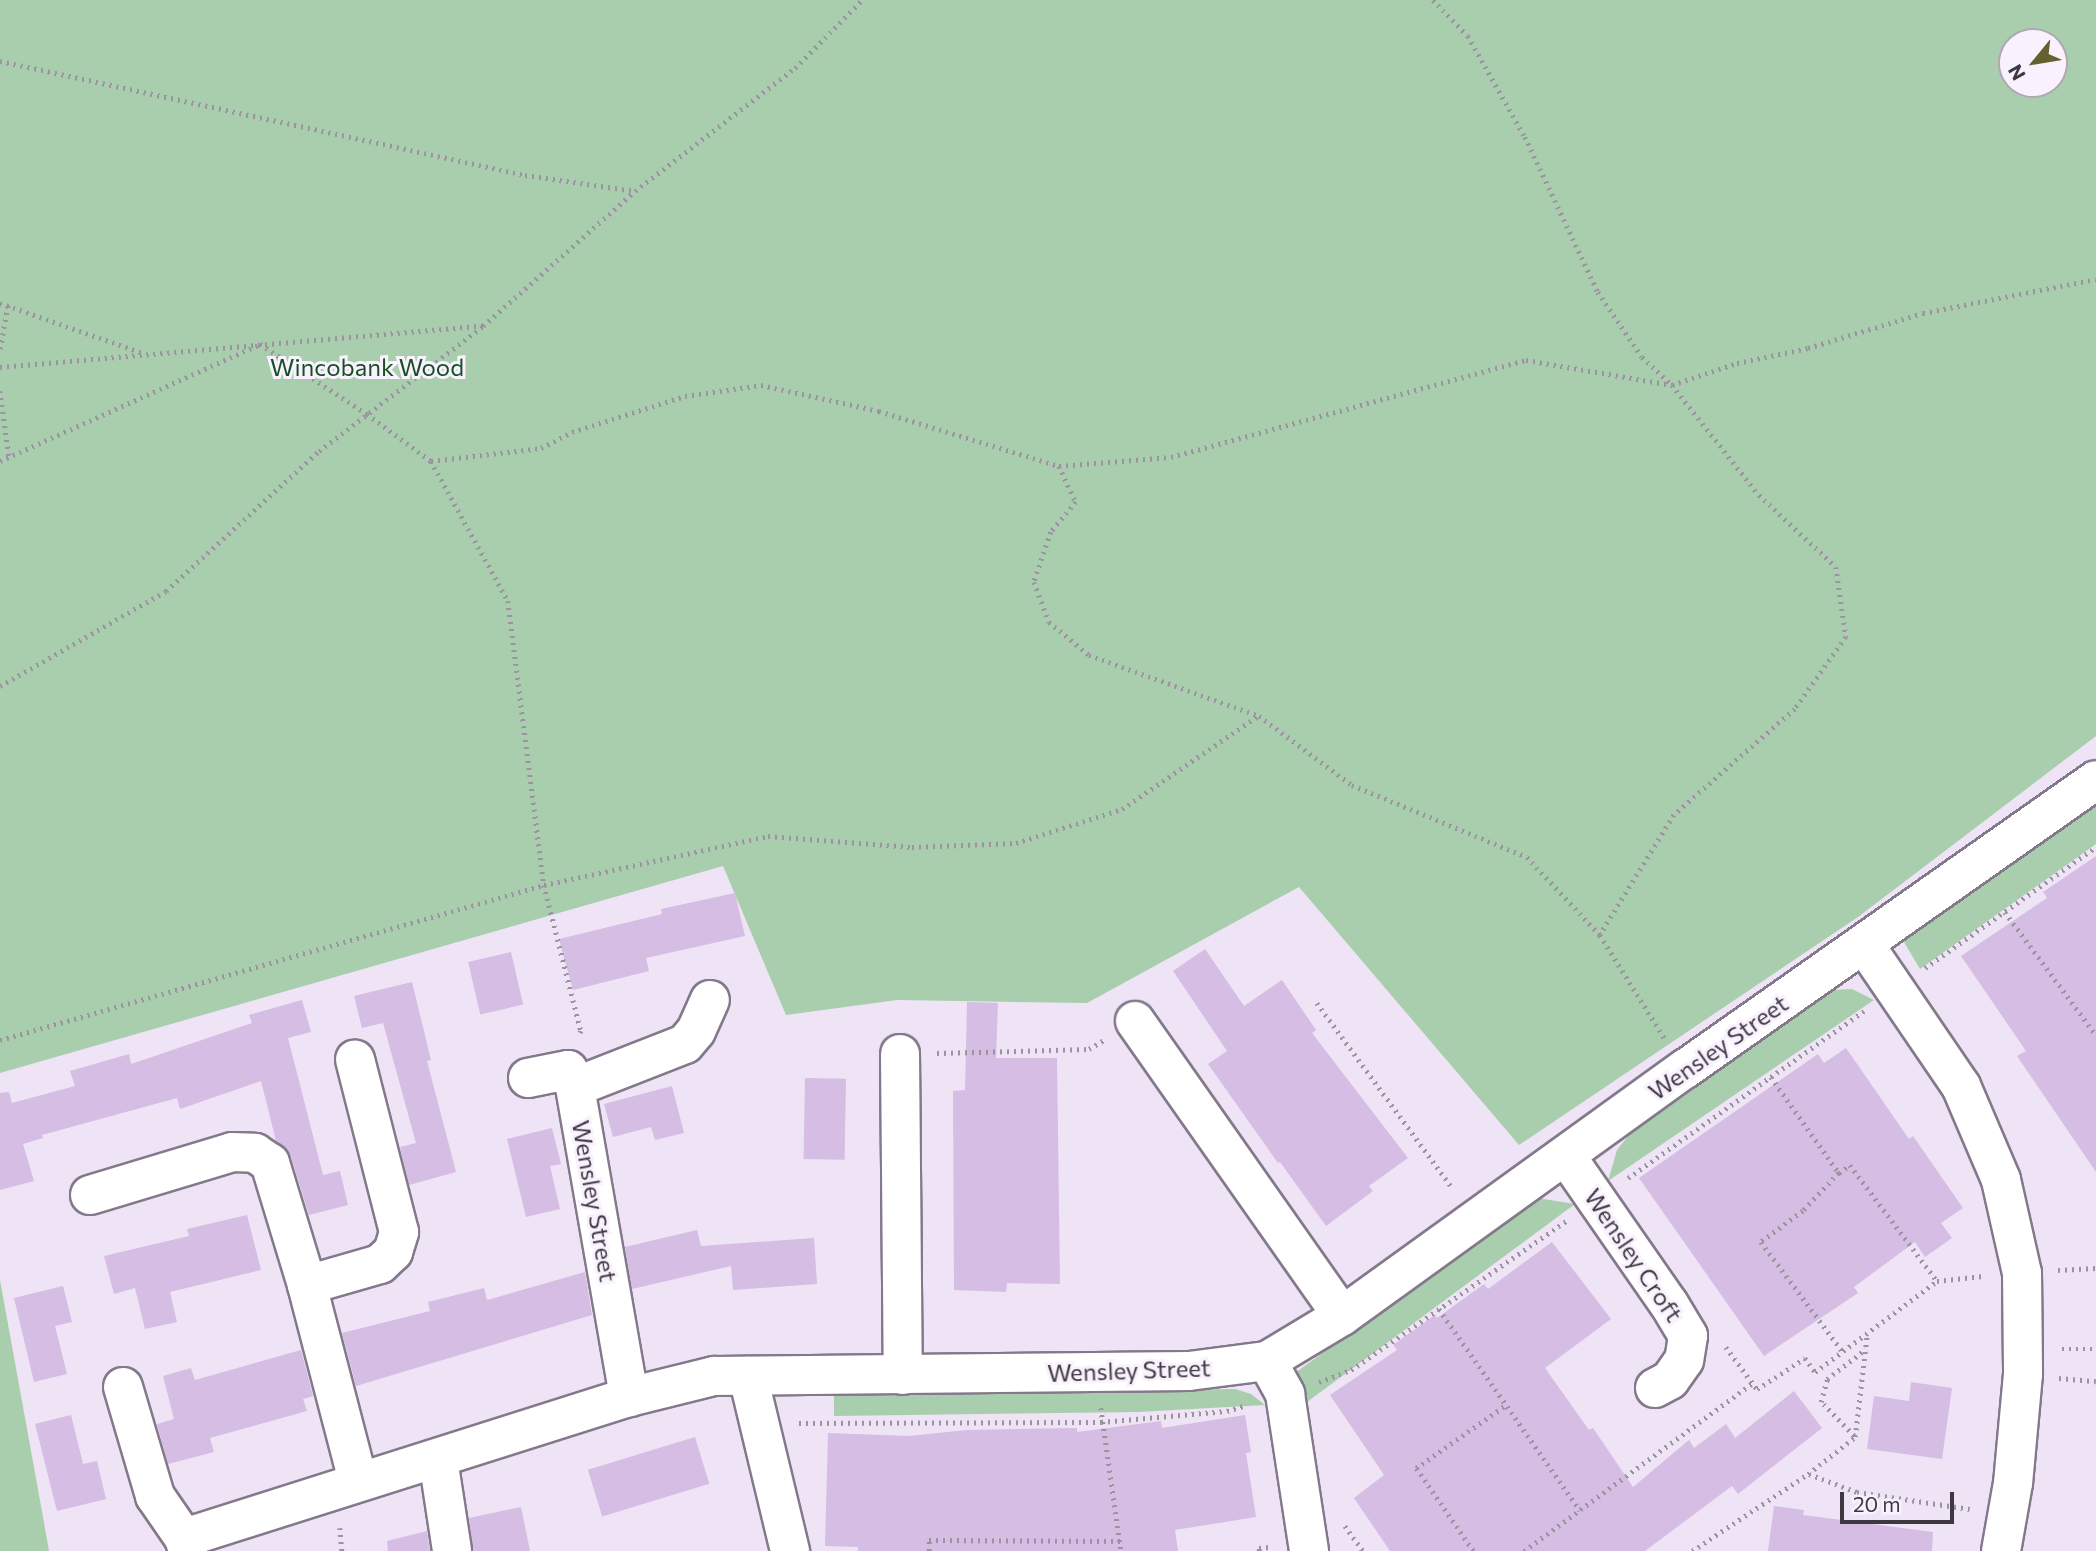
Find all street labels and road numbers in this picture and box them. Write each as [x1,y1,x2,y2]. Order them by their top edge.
street label: Wensley Street [1643,988,1793,1106]
street label: Wensley Street [567,1118,623,1284]
street label: Wensley Croft [1579,1183,1689,1327]
street label: Wensley Street [1047,1353,1211,1387]

